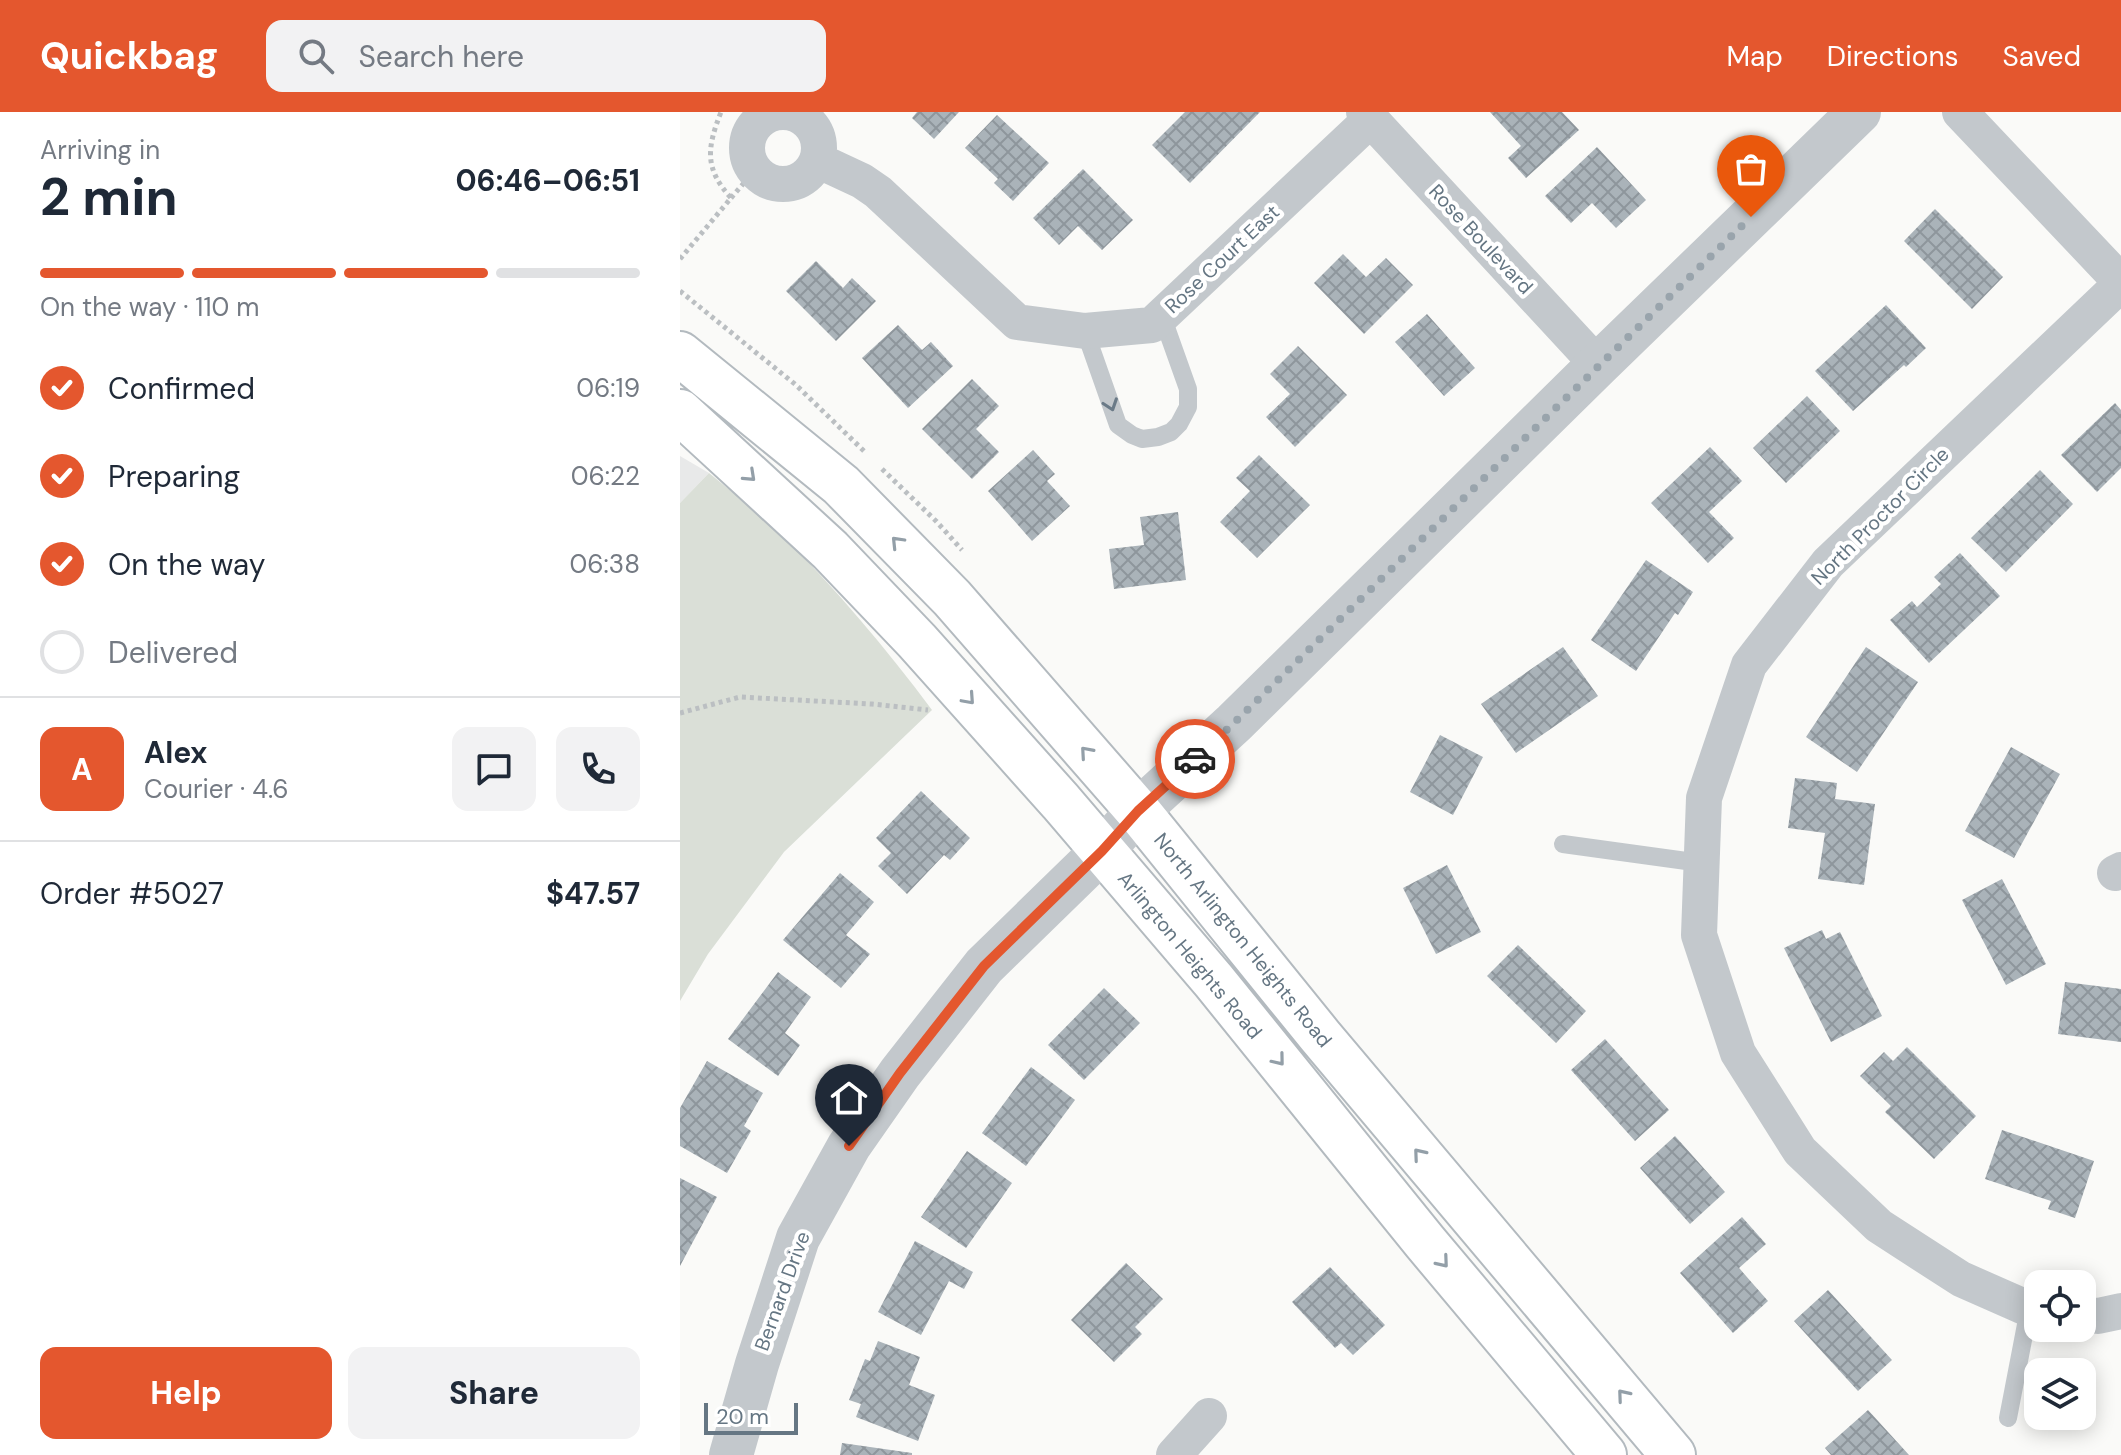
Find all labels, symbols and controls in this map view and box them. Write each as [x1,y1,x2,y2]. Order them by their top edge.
search box [266,20,826,92]
text: Quickbag [40,31,218,81]
icon: search [294,34,338,78]
text: Search here [358,37,524,76]
text: Map [1726,38,1783,75]
text: Directions [1827,38,1959,75]
text: Saved [2003,38,2081,75]
text: Arriving in [40,133,160,167]
pin [1717,135,1785,217]
icon: bag [1729,147,1773,191]
text: 06:46–06:51 [456,161,640,200]
text: 2 min [40,163,178,231]
street label: Rose Boulevard [1423,179,1539,299]
street label: Rose Court East [1159,199,1285,319]
text: On the way · 110 m [40,290,259,324]
icon: check [40,366,84,410]
text: Confirmed [108,369,255,408]
text: 06:19 [576,371,640,405]
one-way arrow [1101,397,1117,411]
street label: North Proctor Circle [1805,441,1955,591]
icon: check [40,454,84,498]
text: Preparing [108,457,240,496]
text: 06:22 [571,459,640,493]
one-way arrow [741,466,755,481]
one-way arrow [892,537,906,551]
icon: check [40,542,84,586]
text: On the way [108,545,265,584]
text: 06:38 [569,547,640,581]
text: Delivered [108,633,238,672]
one-way arrow [960,690,975,704]
courier [1155,719,1235,799]
button: chat [452,727,536,811]
button: phone [556,727,640,811]
text: Alex [144,733,207,772]
icon: car [1173,737,1217,781]
one-way arrow [1082,747,1096,762]
text: A [71,750,93,789]
text: Courier · 4.6 [144,772,289,806]
street label: North Arlington Heights Road [1149,828,1337,1052]
street label: Arlington Heights Road [1113,866,1267,1044]
text: Order #5027 [40,874,224,913]
text: $47.57 [546,874,640,913]
one-way arrow [1269,1051,1284,1065]
pin [815,1064,883,1146]
icon: home [827,1076,871,1120]
one-way arrow [1414,1148,1429,1163]
street label: Bernard Drive [748,1228,816,1354]
one-way arrow [1433,1253,1448,1268]
map controls [2024,1270,2096,1430]
button: locate [2024,1270,2096,1342]
button: Help [40,1347,332,1439]
button: Share [348,1347,640,1439]
button: layers [2024,1358,2096,1430]
one-way arrow [1618,1390,1633,1405]
scale bar [704,1399,798,1435]
text: 20 m [716,1402,769,1431]

